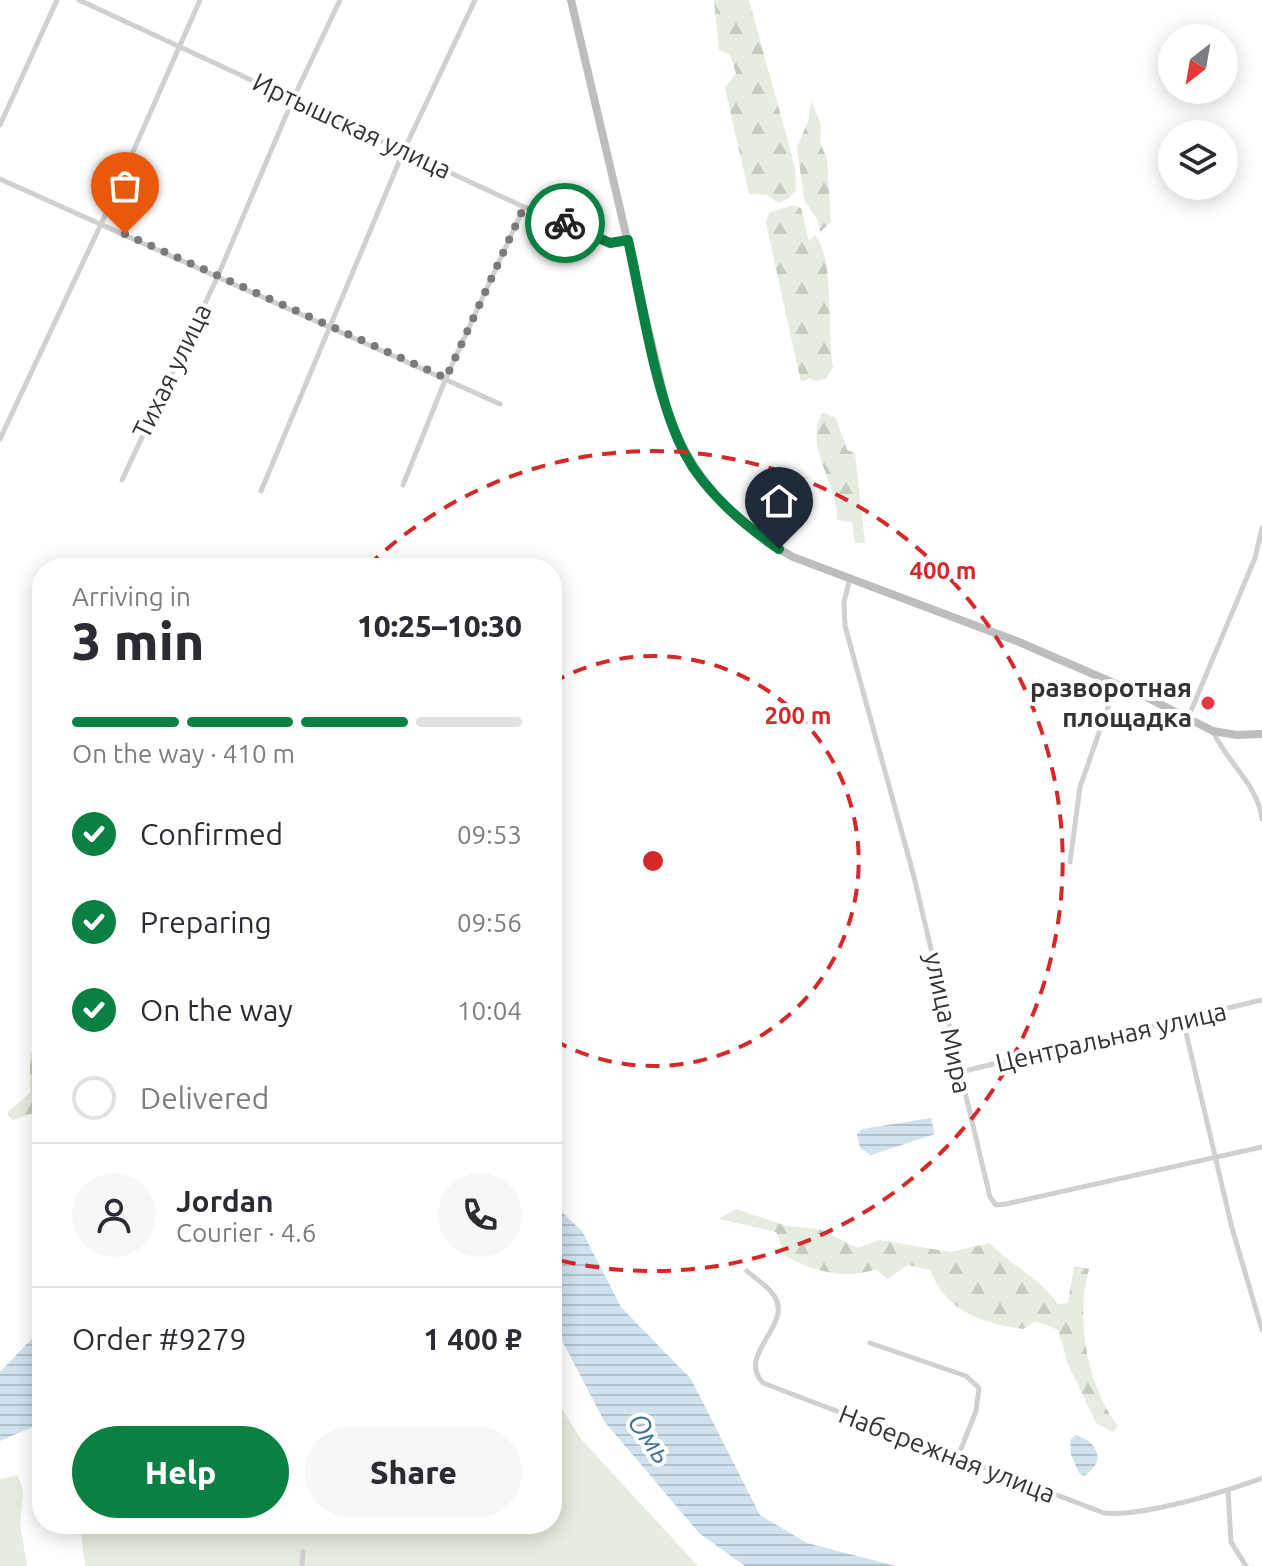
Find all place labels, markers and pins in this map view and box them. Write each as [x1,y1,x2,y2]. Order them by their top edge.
pin [91,152,159,234]
pin [745,467,813,549]
place label: разворотная площадка [1030,673,1192,732]
marker: разворотная площадка [1199,694,1217,712]
centre of rings [639,847,667,875]

